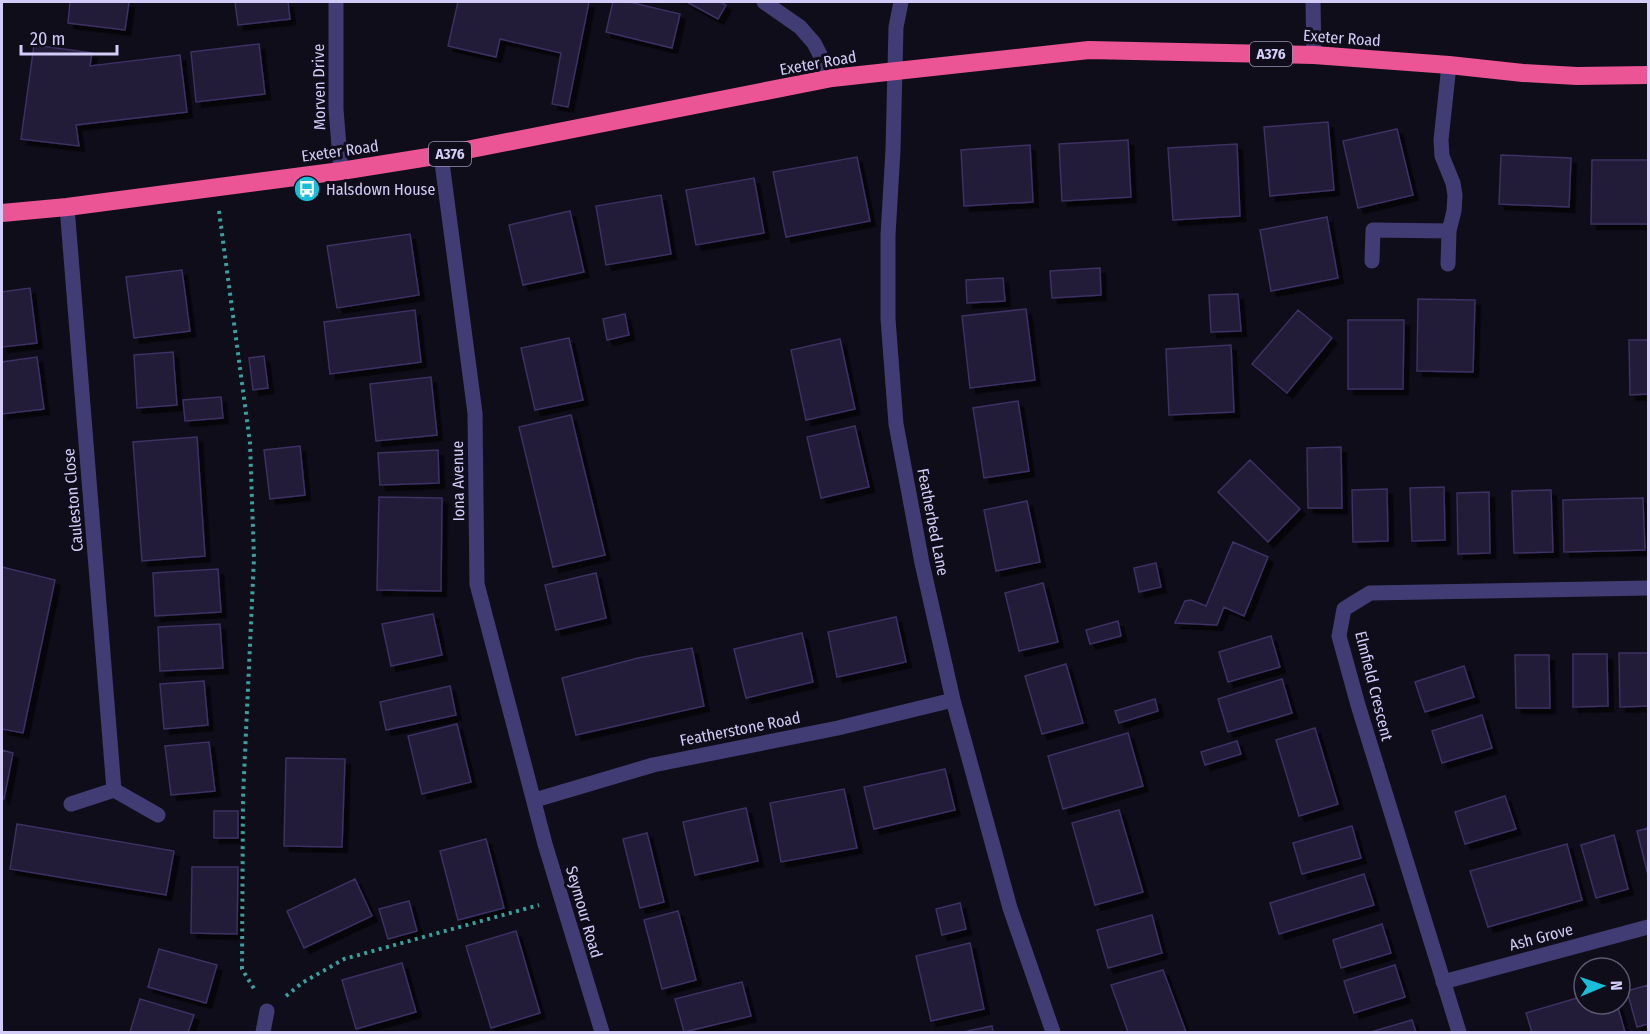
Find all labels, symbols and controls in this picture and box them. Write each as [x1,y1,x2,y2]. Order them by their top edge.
scale bar [21,18,117,56]
street label: Exeter Road [1303,26,1381,50]
text: 20 m [30,28,65,50]
road number: A376 [1250,42,1292,66]
street label: Morven Drive [309,44,329,130]
street label: Exeter Road [778,47,858,79]
street label: Exeter Road [300,136,380,166]
road number: A376 [429,142,471,166]
bus stop icon: Halsdown House [292,174,322,204]
place label: Halsdown House [326,180,435,199]
street label: Iona Avenue [448,440,468,522]
street label: Cauleston Close [59,447,87,553]
street label: Featherbed Lane [913,467,953,577]
street label: Elmfield Crescent [1351,629,1397,744]
street label: Featherstone Road [678,708,802,750]
street label: Seymour Road [562,864,606,960]
street label: Ash Grove [1507,919,1575,955]
north arrow [1572,956,1632,1016]
text: N [1607,980,1626,991]

